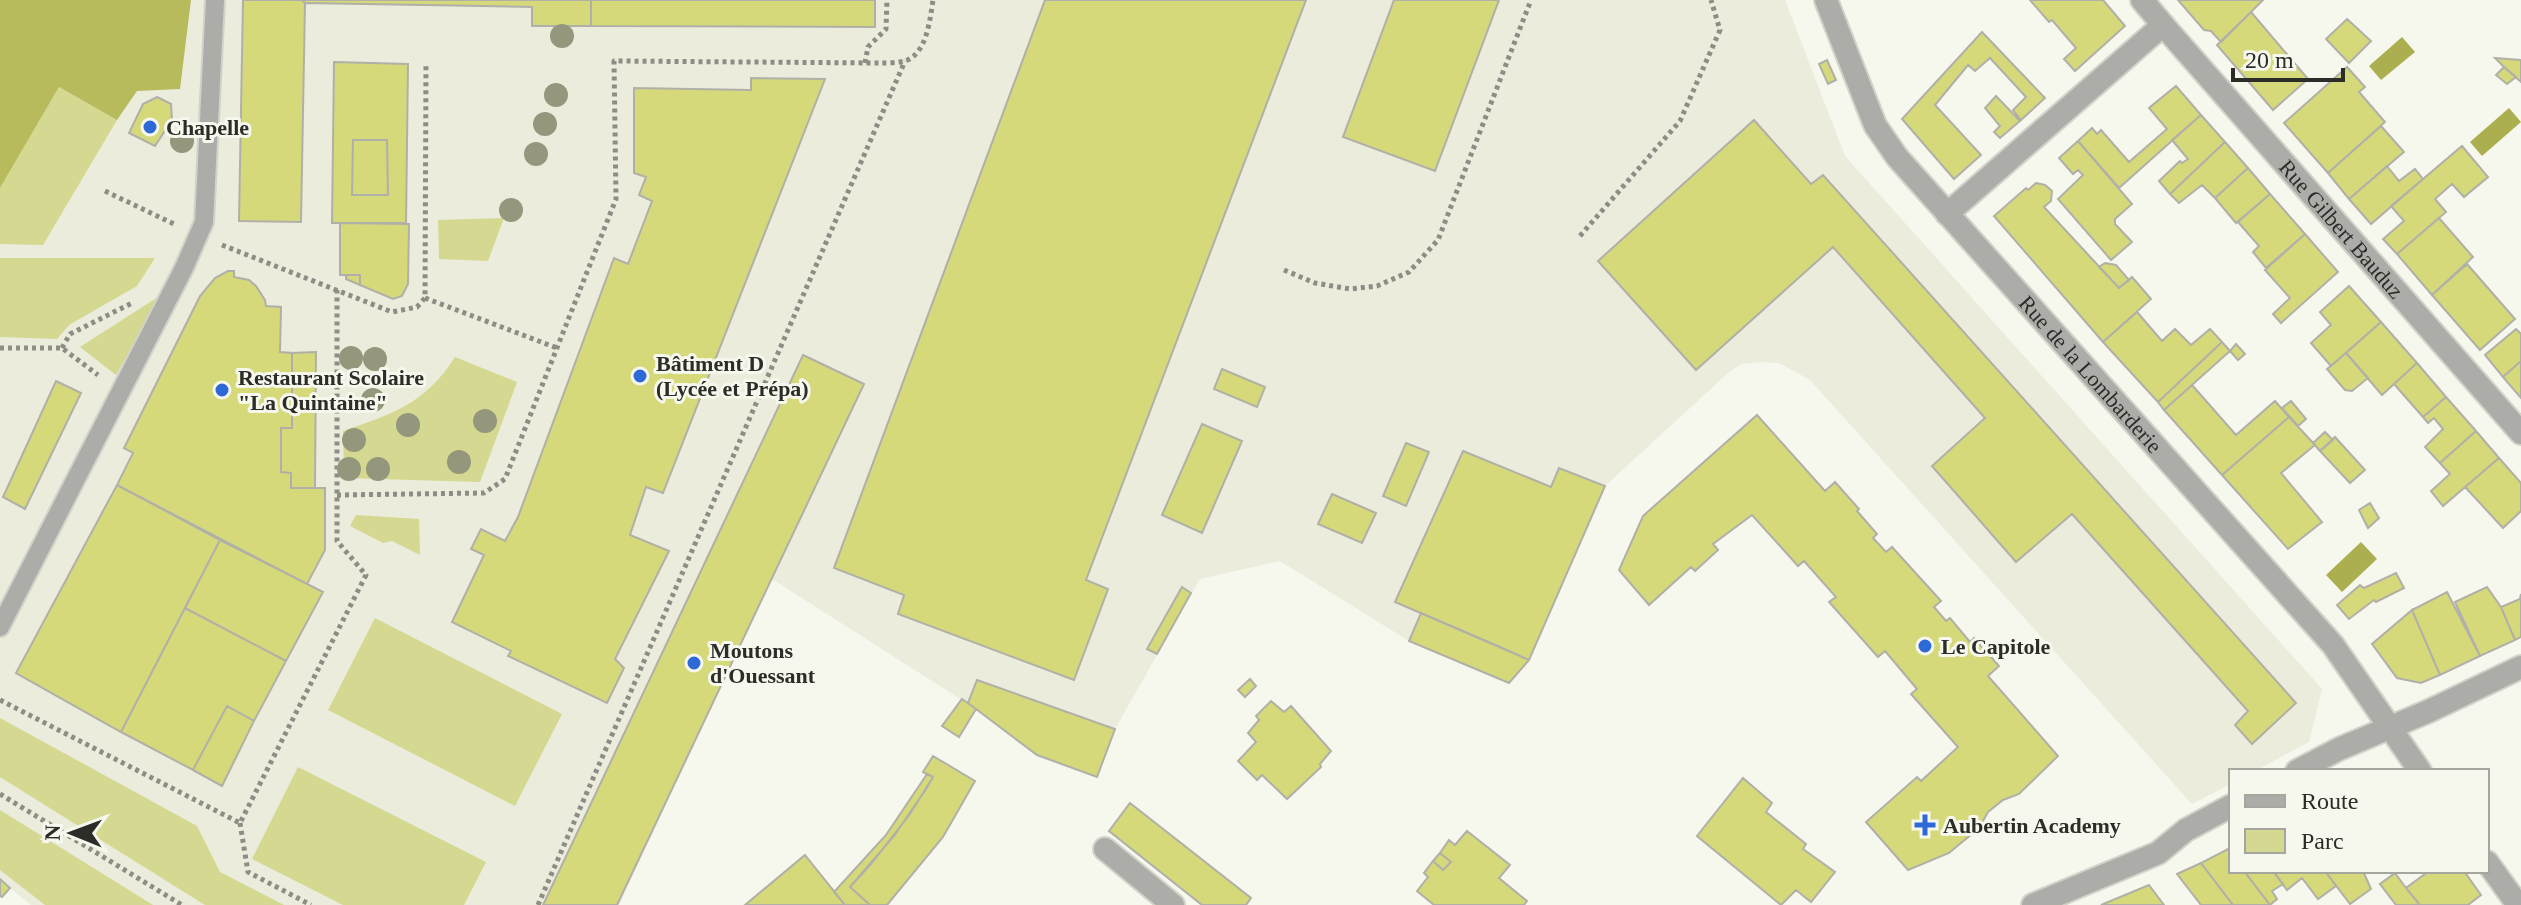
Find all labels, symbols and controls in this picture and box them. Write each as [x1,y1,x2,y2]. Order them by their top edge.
scale bar [2233,32,2343,82]
text: 20 m [2245,47,2294,73]
place label: Chapelle [166,115,249,140]
marker: Chapelle [141,118,159,136]
street label: Rue Gilbert Bauduz [2274,154,2409,303]
street label: Rue de la Lombarderie [2014,290,2168,458]
place label: Bâtiment D (Lycée et Prépa) [656,351,809,401]
place label: Restaurant Scolaire "La Quintaine" [238,365,424,415]
marker: Bâtiment D (Lycée et Prépa) [631,367,649,385]
marker: Restaurant Scolaire "La Quintaine" [213,381,231,399]
place label: Le Capitole [1941,634,2051,659]
marker: Le Capitole [1916,637,1934,655]
place label: Moutons d'Ouessant [710,638,816,688]
marker: Moutons d'Ouessant [685,654,703,672]
legend [2229,769,2489,873]
text: Route [2301,788,2358,814]
north arrow [32,793,112,873]
place label: Aubertin Academy [1943,813,2121,838]
marker: Aubertin Academy [1914,814,1936,836]
text: N [40,824,65,841]
text: Parc [2301,828,2344,854]

